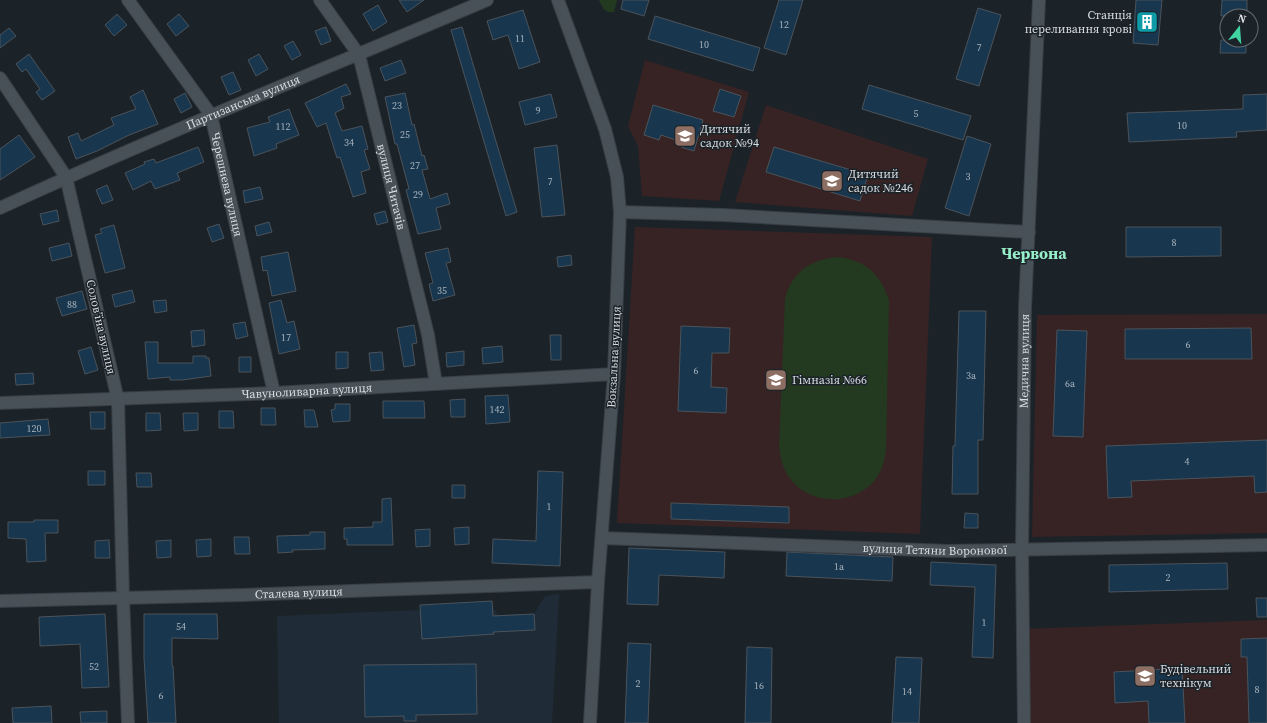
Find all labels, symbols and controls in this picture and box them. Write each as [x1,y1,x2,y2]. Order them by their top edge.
place label: Станція переливання крові [1025,7,1132,37]
north arrow [1219,8,1259,48]
building icon: Станція переливання крові [1134,9,1160,35]
text: N [1236,11,1248,27]
house number: 12 [779,18,789,31]
house number: 11 [515,32,525,45]
house number: 10 [699,38,709,51]
house number: 7 [977,41,982,54]
street label: Партизанська вулиця [183,71,303,133]
house number: 23 [392,99,402,112]
house number: 9 [536,104,541,117]
house number: 5 [914,107,919,120]
house number: 10 [1177,119,1187,132]
house number: 112 [276,120,291,133]
place label: Дитячий садок №94 [700,121,759,151]
school or university icon: Дитячий садок №94 [672,123,698,149]
house number: 25 [400,128,410,141]
street label: Черешнева вулиця [207,131,246,238]
house number: 34 [344,136,354,149]
street label: вулиця Читачів [373,142,410,231]
house number: 27 [410,159,420,172]
place label: Дитячий садок №246 [848,166,913,196]
school or university icon: Дитячий садок №246 [819,168,845,194]
house number: 3 [966,170,971,183]
house number: 7 [548,175,553,188]
house number: 29 [413,188,423,201]
house number: 8 [1172,236,1177,249]
district label: Червона [1001,242,1067,264]
street label: Соловʼїна вулиця [82,278,120,376]
house number: 35 [437,284,447,297]
house number: 88 [67,298,77,311]
street label: Вокзальна вулиця [603,306,625,408]
street label: Медична вулиця [1016,314,1033,408]
house number: 17 [281,331,291,344]
house number: 6 [1186,338,1191,351]
house number: 6 [694,364,699,377]
school or university icon: Гімназія №66 [763,367,789,393]
house number: 3а [966,369,977,382]
place label: Гімназія №66 [792,372,867,388]
house number: 6а [1065,377,1076,390]
street label: Чавуноливарна вулиця [241,380,373,402]
house number: 142 [490,403,505,416]
house number: 120 [27,422,42,435]
house number: 4 [1185,455,1190,468]
house number: 1 [547,500,552,513]
street label: вулиця Тетяни Воронової [862,540,1007,559]
house number: 1а [834,560,845,573]
house number: 2 [1166,571,1171,584]
street label: Сталева вулиця [255,583,343,603]
house number: 1 [982,616,987,629]
house number: 54 [176,620,186,633]
house number: 52 [89,660,99,673]
place label: Будівельний технікум [1160,661,1232,691]
school or university icon: Будівельний технікум [1132,663,1158,689]
house number: 2 [636,677,641,690]
house number: 16 [754,679,764,692]
house number: 8 [1255,683,1260,696]
house number: 14 [902,685,912,698]
house number: 6 [159,689,164,702]

